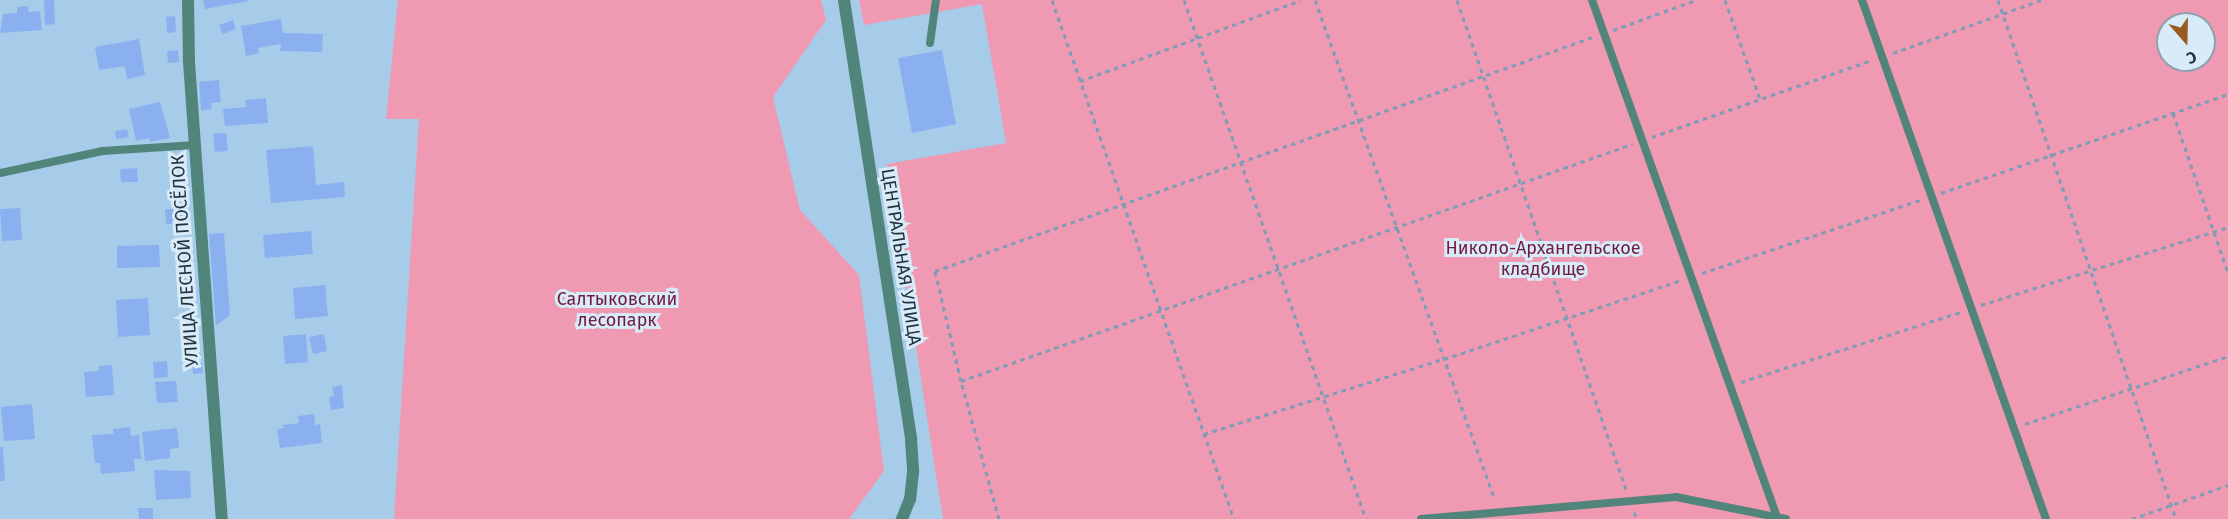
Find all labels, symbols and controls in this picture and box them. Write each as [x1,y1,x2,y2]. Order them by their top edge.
north arrow [2156,12,2216,72]
text: С [2184,47,2199,68]
street label: УЛИЦА ЛЕСНОЙ ПОСЁЛОК [167,154,203,368]
street label: ЦЕНТРАЛЬНАЯ УЛИЦА [876,167,926,347]
park label: Николо-Архангельское кладбище [1446,238,1640,280]
park label: Салтыковский лесопарк [557,289,677,332]

